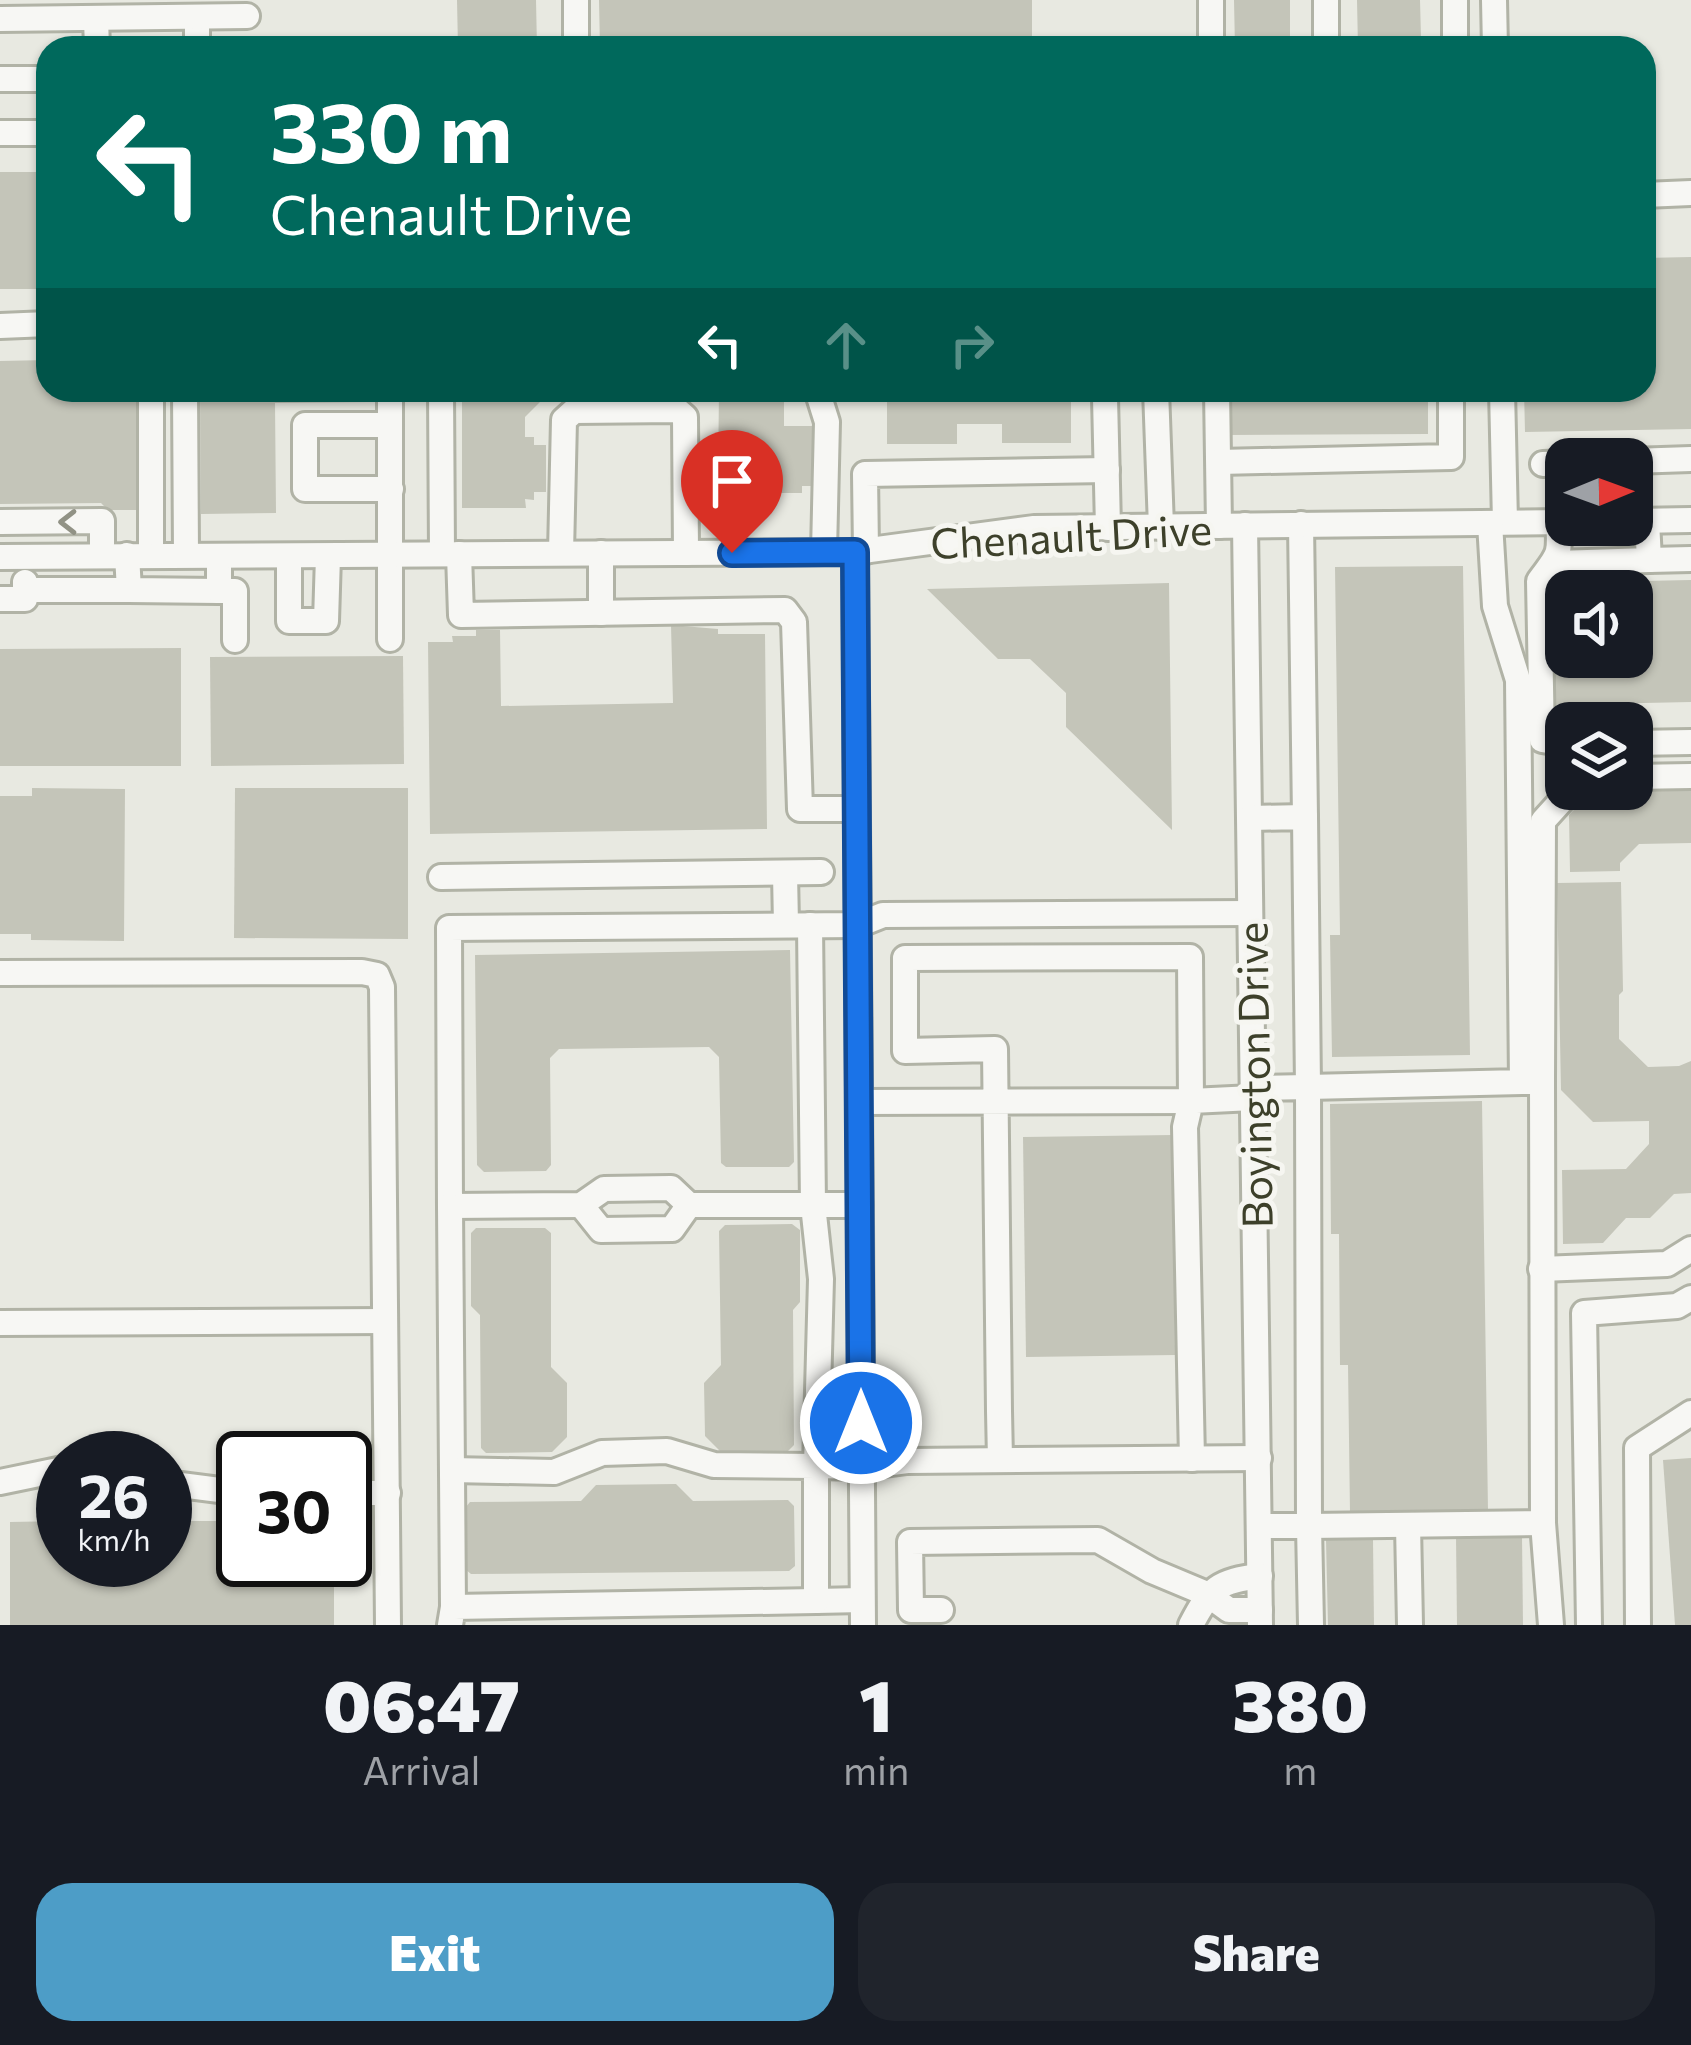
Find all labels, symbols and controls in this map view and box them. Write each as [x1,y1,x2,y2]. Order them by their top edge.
text: 330 m [270,78,513,180]
icon: left [72,84,228,240]
text: Chenault Drive [270,180,632,246]
icon: left [687,312,753,378]
icon: ahead [813,312,879,378]
icon: right [939,312,1005,378]
pin [681,430,783,553]
north arrow [1545,438,1653,546]
map controls [1545,438,1653,810]
icon: arrive [699,448,765,514]
street label: Chenault Drive [929,502,1213,568]
one-way arrow [58,509,76,535]
button: sound [1545,570,1653,678]
button: layers [1545,702,1653,810]
street label: Boyington Drive [1224,921,1282,1229]
position arrow [798,1360,924,1486]
speed limit sign: 30 [216,1431,372,1587]
text: 26 [79,1457,149,1530]
text: km/h [78,1520,150,1557]
text: 06:47 [323,1659,520,1747]
text: 1 [859,1659,893,1747]
text: 380 [1232,1659,1368,1747]
text: Arrival [362,1745,480,1793]
text: min [843,1745,909,1793]
text: m [1283,1745,1317,1793]
button: Exit [36,1883,834,2021]
button: Share [858,1883,1655,2021]

